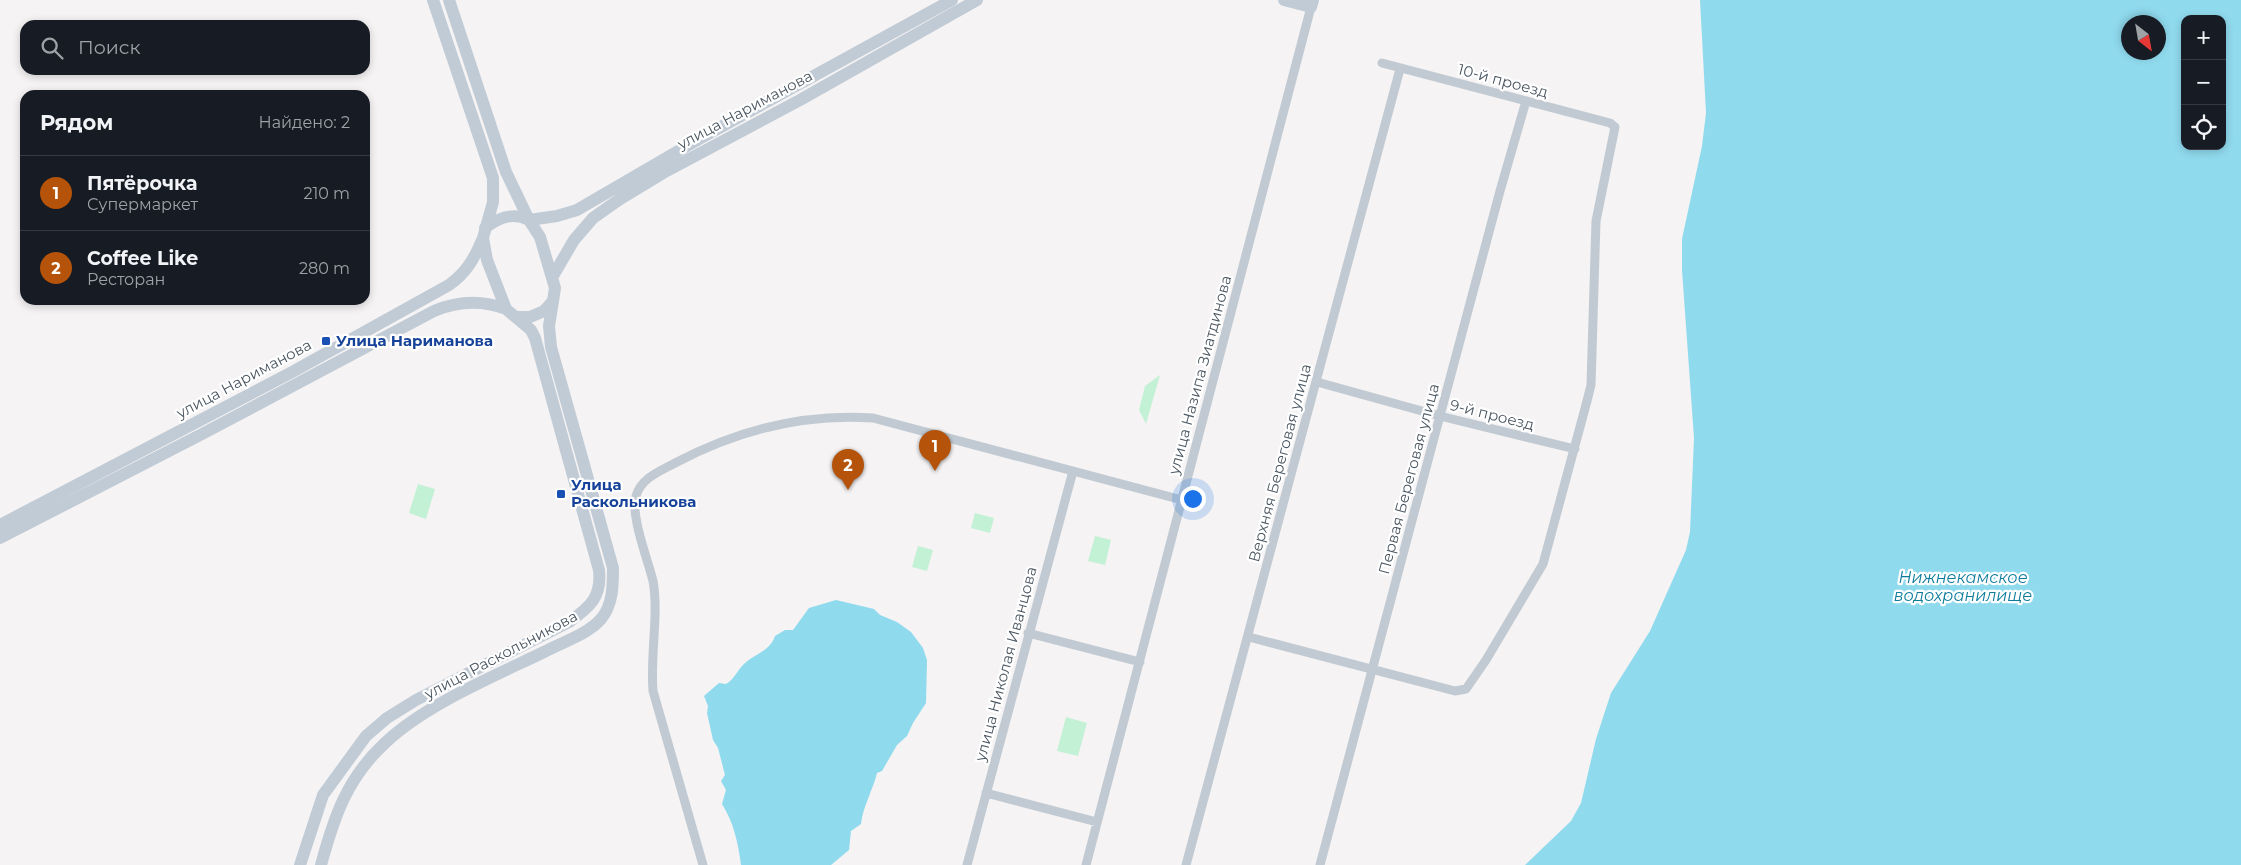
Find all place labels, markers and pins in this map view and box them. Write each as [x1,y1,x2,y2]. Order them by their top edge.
place label: Улица Нариманова [336,331,493,350]
marker: Улица Нариманова [320,335,332,347]
pin: 1 [919,430,951,471]
pin: 2 [832,449,864,490]
place label: Улица Раскольникова [571,475,696,511]
marker: Улица Раскольникова [555,488,567,500]

